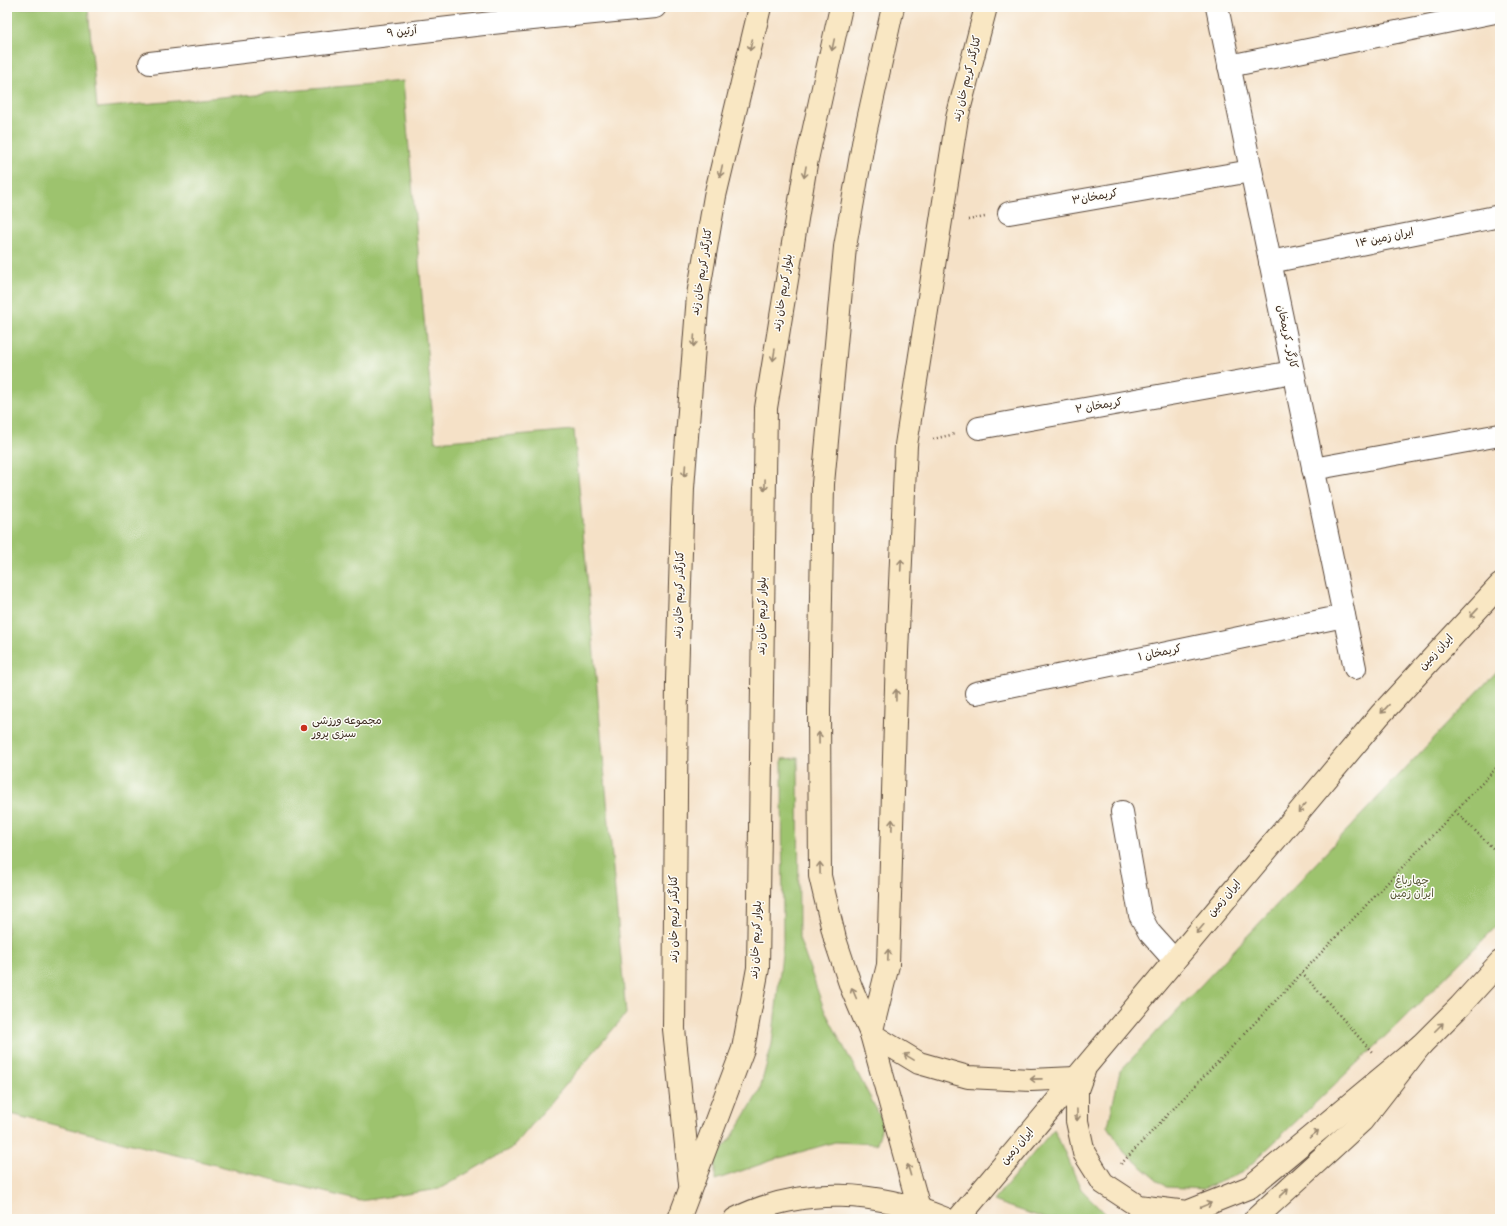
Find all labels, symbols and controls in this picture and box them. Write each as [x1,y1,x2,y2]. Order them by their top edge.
street label: آرتین ۹ [386,23,419,41]
street label: کنارگذر کریم خان زند [950,34,986,123]
one-way arrow [747,38,755,51]
one-way arrow [828,38,836,51]
one-way arrow [717,165,725,178]
one-way arrow [801,165,809,178]
street label: کریمخان۳ [1071,187,1119,208]
street label: ایران زمین ۱۴ [1355,226,1415,251]
street label: کنارگذر کریم خان زند [688,227,717,317]
street label: بلوار کریم خان زند [771,253,797,333]
street label: کارگر ـ کریمخان [1273,304,1301,370]
one-way arrow [691,334,698,347]
one-way arrow [770,349,778,362]
street label: کریمخان ۲ [1074,396,1124,417]
one-way arrow [681,464,688,477]
one-way arrow [761,478,769,491]
street label: کنارگذر کریم خان زند [670,550,689,639]
one-way arrow [897,559,904,572]
street label: بلوار کریم خان زند [755,577,771,655]
one-way arrow [1469,608,1478,618]
street label: ایران زمین [1417,632,1456,673]
street label: کریمخان ۱ [1137,643,1183,664]
one-way arrow [892,689,899,702]
one-way arrow [1381,704,1390,714]
place label: مجموعه ورزشی سبزی پرور [311,716,382,741]
marker: مجموعه ورزشی سبزی پرور [299,723,309,733]
one-way arrow [815,732,823,745]
one-way arrow [1297,803,1306,814]
one-way arrow [888,819,896,832]
one-way arrow [816,862,824,875]
park label: چهارباغ ایران زمین [1390,874,1434,901]
street label: کنارگذر کریم خان زند [667,875,682,963]
street label: ایران زمین [1205,878,1244,920]
street label: بلوار کریم خان زند [748,900,766,980]
one-way arrow [1195,924,1204,935]
one-way arrow [884,949,892,962]
one-way arrow [849,988,857,1000]
one-way arrow [1434,1022,1444,1032]
one-way arrow [904,1053,915,1062]
one-way arrow [1030,1076,1043,1083]
one-way arrow [1073,1108,1081,1121]
street label: ایران زمین [998,1126,1037,1168]
one-way arrow [1308,1130,1319,1139]
one-way arrow [905,1164,912,1177]
one-way arrow [1279,1188,1289,1197]
one-way arrow [1200,1200,1212,1208]

